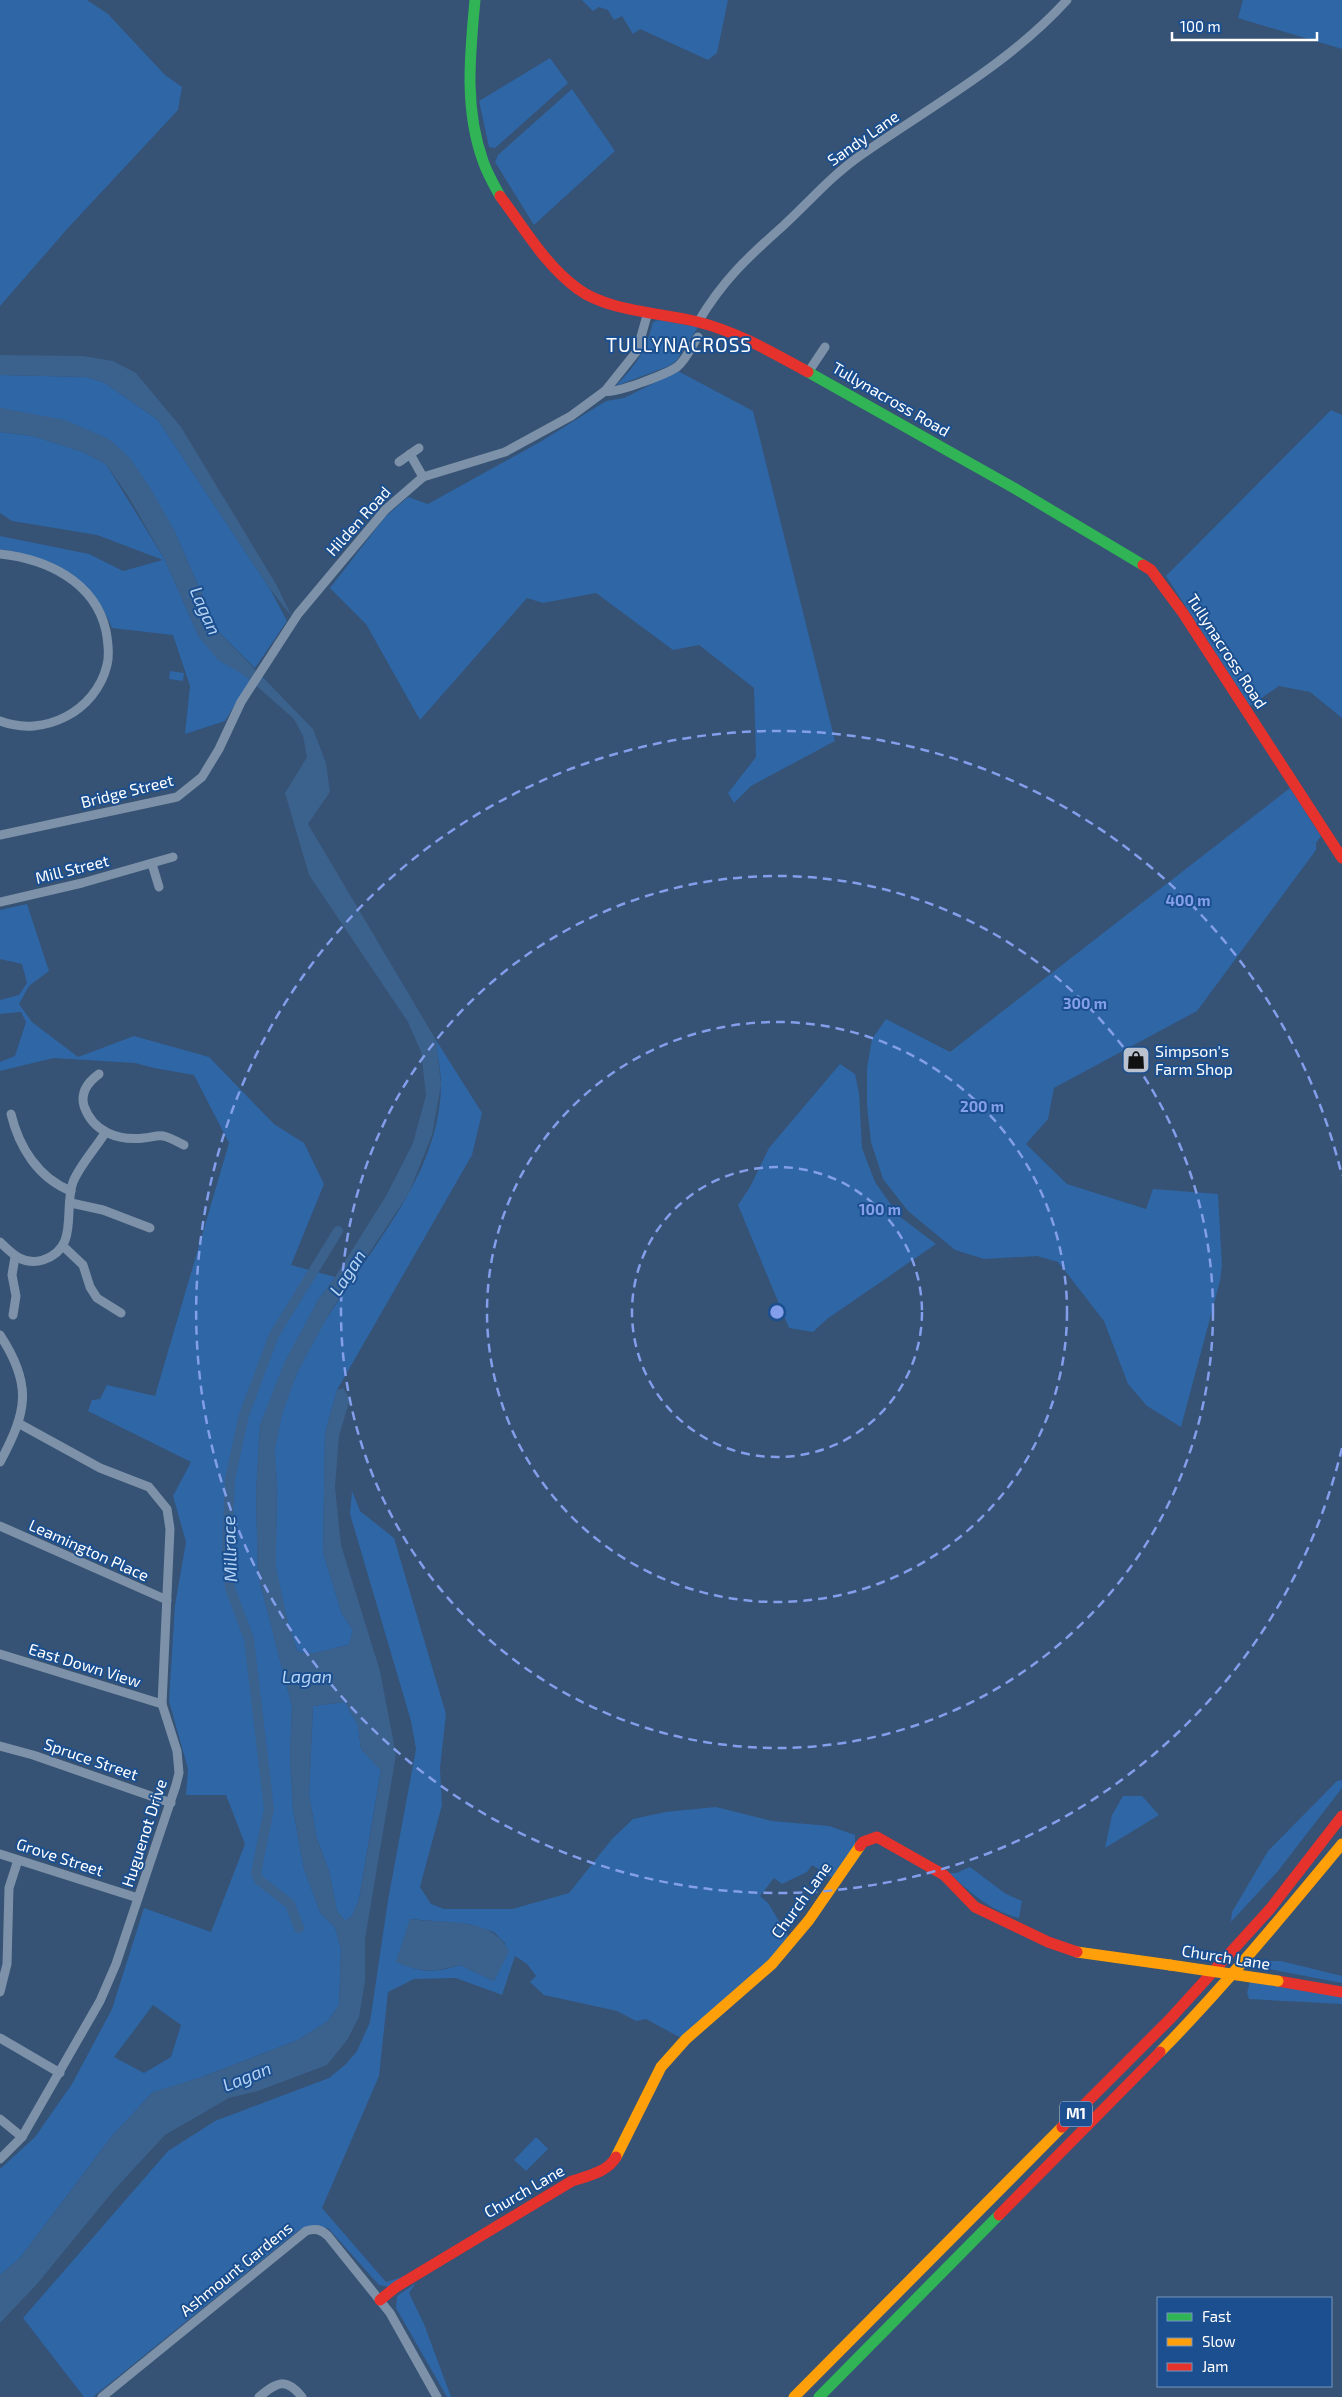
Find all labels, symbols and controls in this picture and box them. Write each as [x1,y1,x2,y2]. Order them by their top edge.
scale bar [1172,10,1317,42]
text: 100 m [1180,17,1221,35]
street label: Sandy Lane [823,106,902,169]
district label: TULLYNACROSS [606,333,752,356]
street label: Tullynacross Road [829,357,953,440]
street label: Hilden Road [321,482,394,559]
water label: Lagan [186,583,226,638]
street label: Tullynacross Road [1183,590,1271,711]
street label: Bridge Street [79,770,175,811]
street label: Mill Street [33,850,111,887]
text: 400 m [1166,891,1210,909]
text: 300 m [1063,994,1107,1012]
place label: Simpson's Farm Shop [1155,1041,1233,1078]
shop icon: Simpson's Farm Shop [1121,1045,1151,1075]
text: 200 m [960,1097,1004,1115]
text: 100 m [859,1200,901,1218]
water label: Lagan [324,1245,370,1300]
centre of rings [768,1303,786,1321]
street label: Leamington Place [26,1515,152,1584]
water label: Millrace [217,1515,241,1583]
street label: East Down View [27,1638,144,1691]
water label: Lagan [282,1665,332,1687]
street label: Spruce Street [42,1734,141,1783]
street label: Huguenot Drive [117,1776,170,1889]
street label: Grove Street [14,1834,106,1880]
street label: Church Lane [767,1858,835,1941]
street label: Church Lane [1180,1940,1272,1973]
water label: Lagan [219,2056,274,2096]
road number: M1 [1060,2102,1092,2126]
street label: Church Lane [480,2160,567,2221]
street label: Ashmount Gardens [176,2218,296,2320]
legend [1157,2297,1332,2387]
text: Fast [1202,2307,1232,2325]
text: Slow [1202,2332,1236,2350]
text: Jam [1202,2357,1228,2375]

